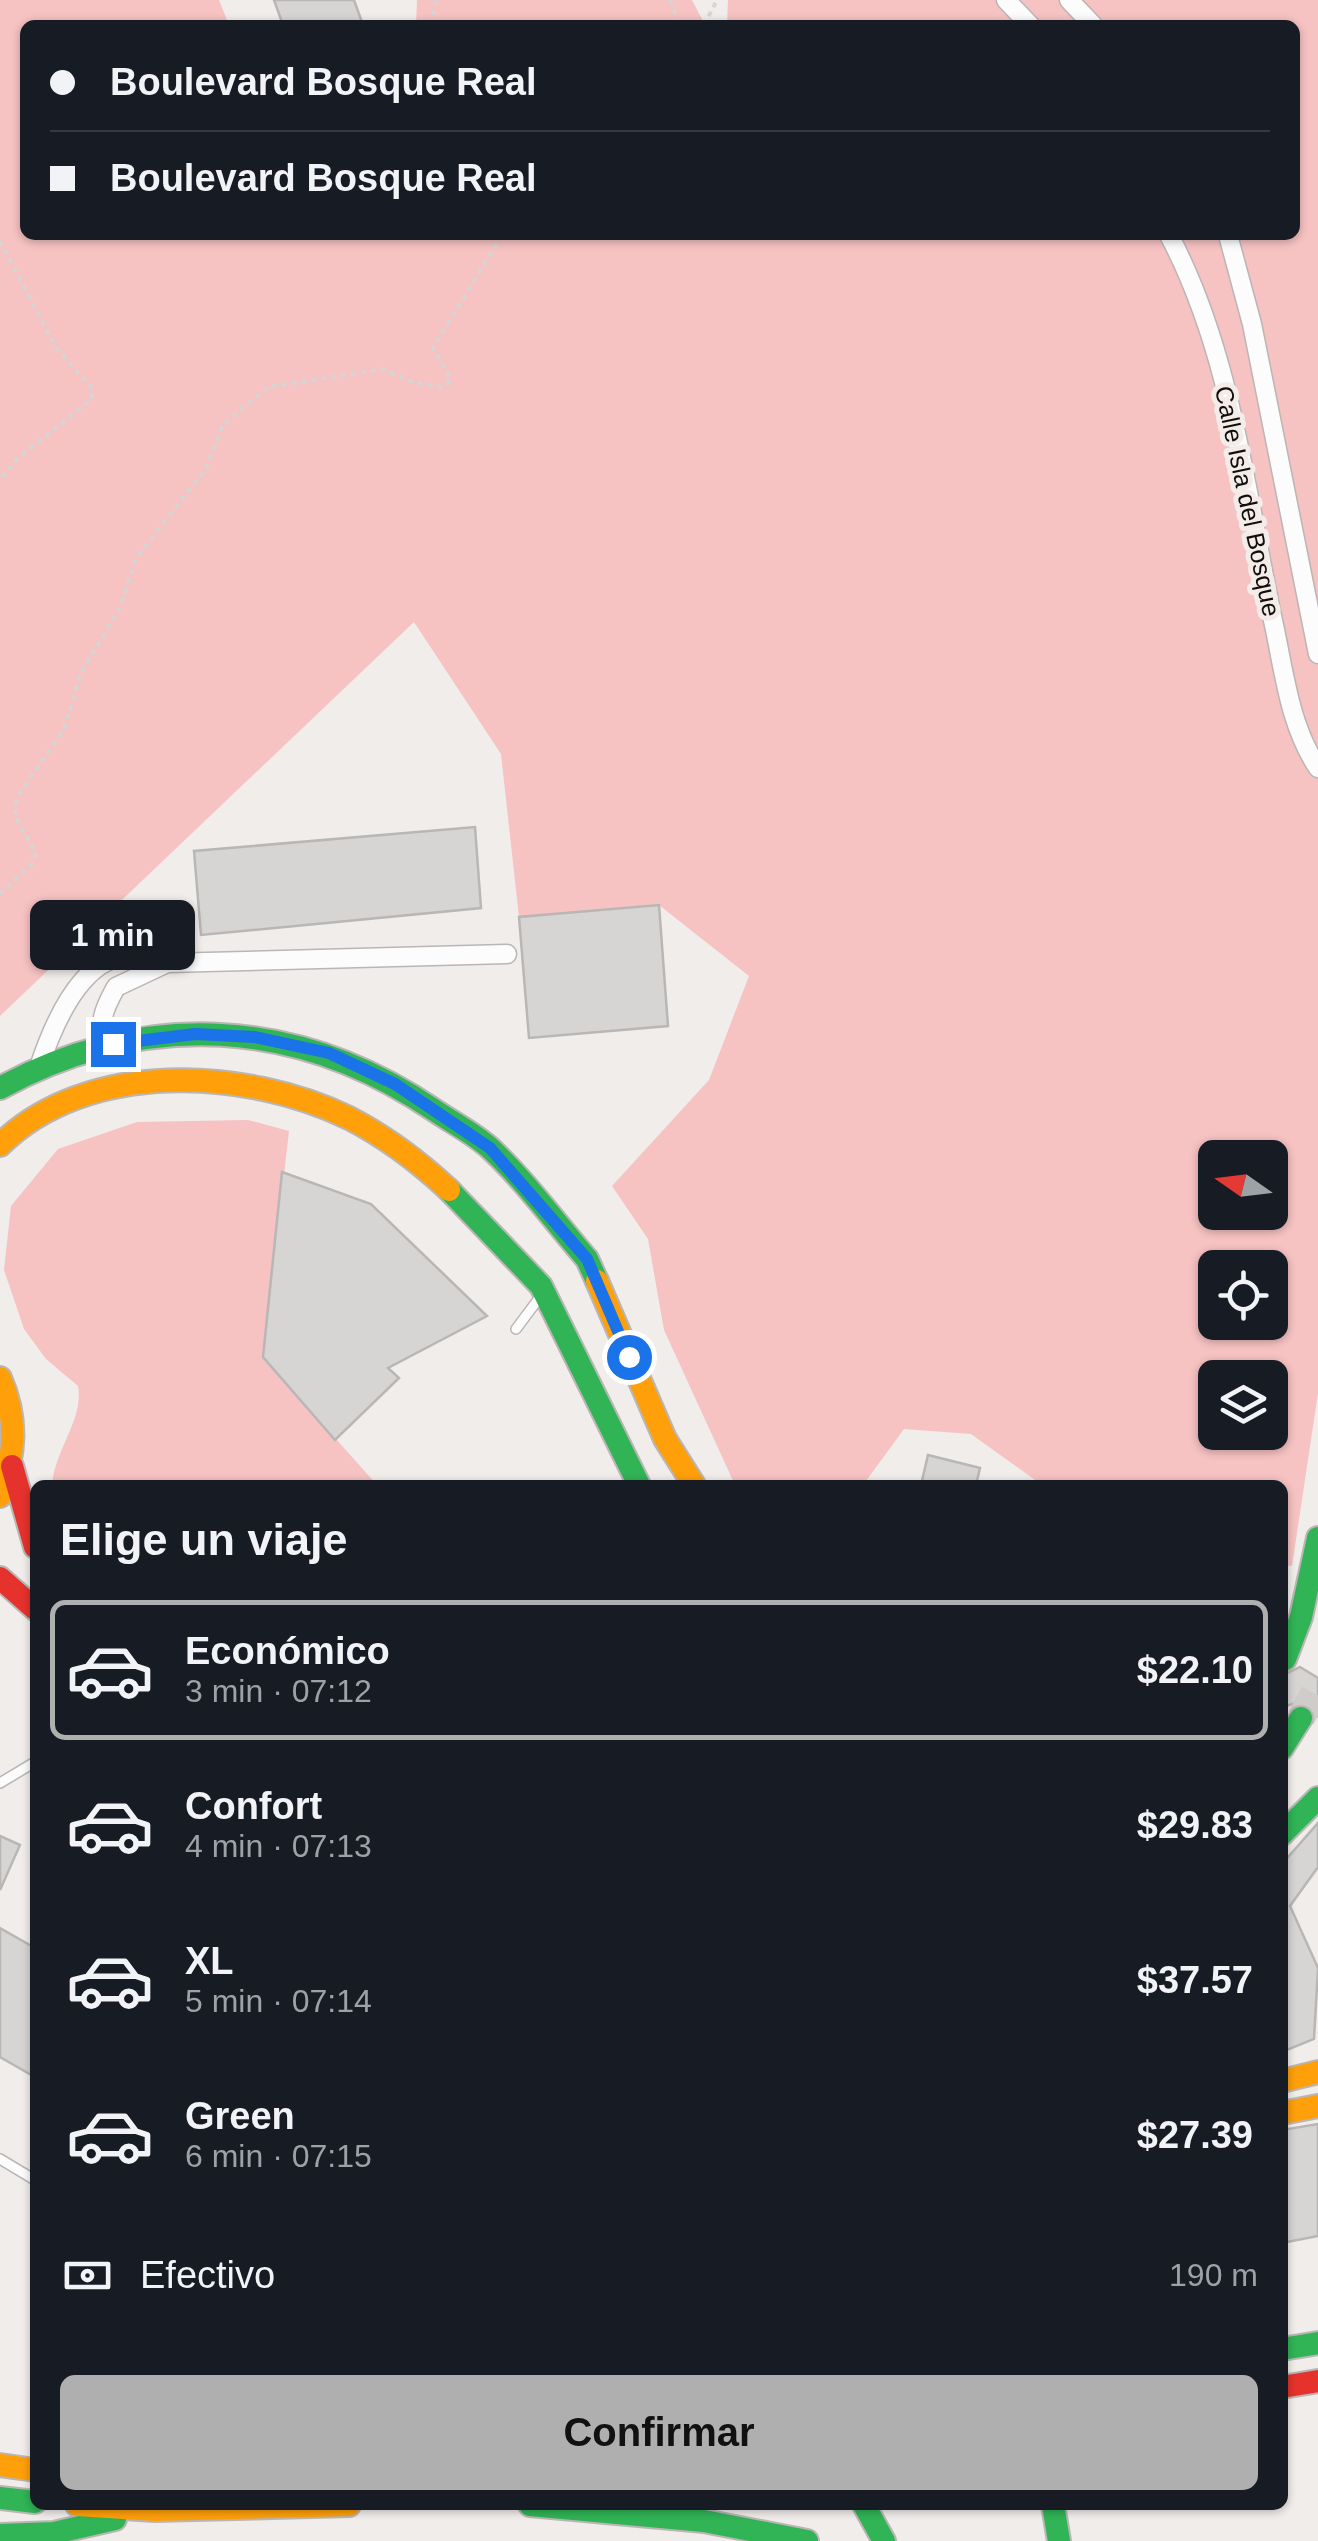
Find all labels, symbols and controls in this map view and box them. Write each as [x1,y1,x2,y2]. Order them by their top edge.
text: Boulevard Bosque Real [110,61,537,103]
text: Boulevard Bosque Real [110,157,537,199]
street label: Calle Isla del Bosque [1210,383,1286,619]
callout: 1 min [31,899,196,969]
text: 1 min [71,917,154,953]
route end [91,1022,136,1067]
north arrow [1198,1140,1288,1230]
map controls [1198,1140,1288,1450]
button: locate [1198,1250,1288,1340]
route start [607,1335,652,1380]
button: layers [1198,1360,1288,1450]
text: Elige un viaje [60,1514,348,1565]
icon: car [65,1625,155,1715]
text: Económico [185,1630,390,1672]
text: $22.10 [1137,1649,1253,1691]
text: 3 min · 07:12 [185,1673,372,1709]
icon: car [65,1780,155,1870]
text: Confort [185,1785,322,1827]
text: $29.83 [1137,1804,1253,1846]
text: 4 min · 07:13 [185,1828,372,1864]
icon: car [65,1935,155,2025]
text: XL [185,1940,234,1982]
text: $37.57 [1137,1959,1253,2001]
text: 5 min · 07:14 [185,1983,372,2019]
icon: car [65,2090,155,2180]
text: Green [185,2095,295,2137]
text: $27.39 [1137,2114,1253,2156]
text: 6 min · 07:15 [185,2138,372,2174]
icon: cash [60,2248,115,2303]
text: Efectivo [140,2254,275,2296]
text: 190 m [1169,2257,1258,2293]
button: Confirmar [60,2375,1258,2490]

